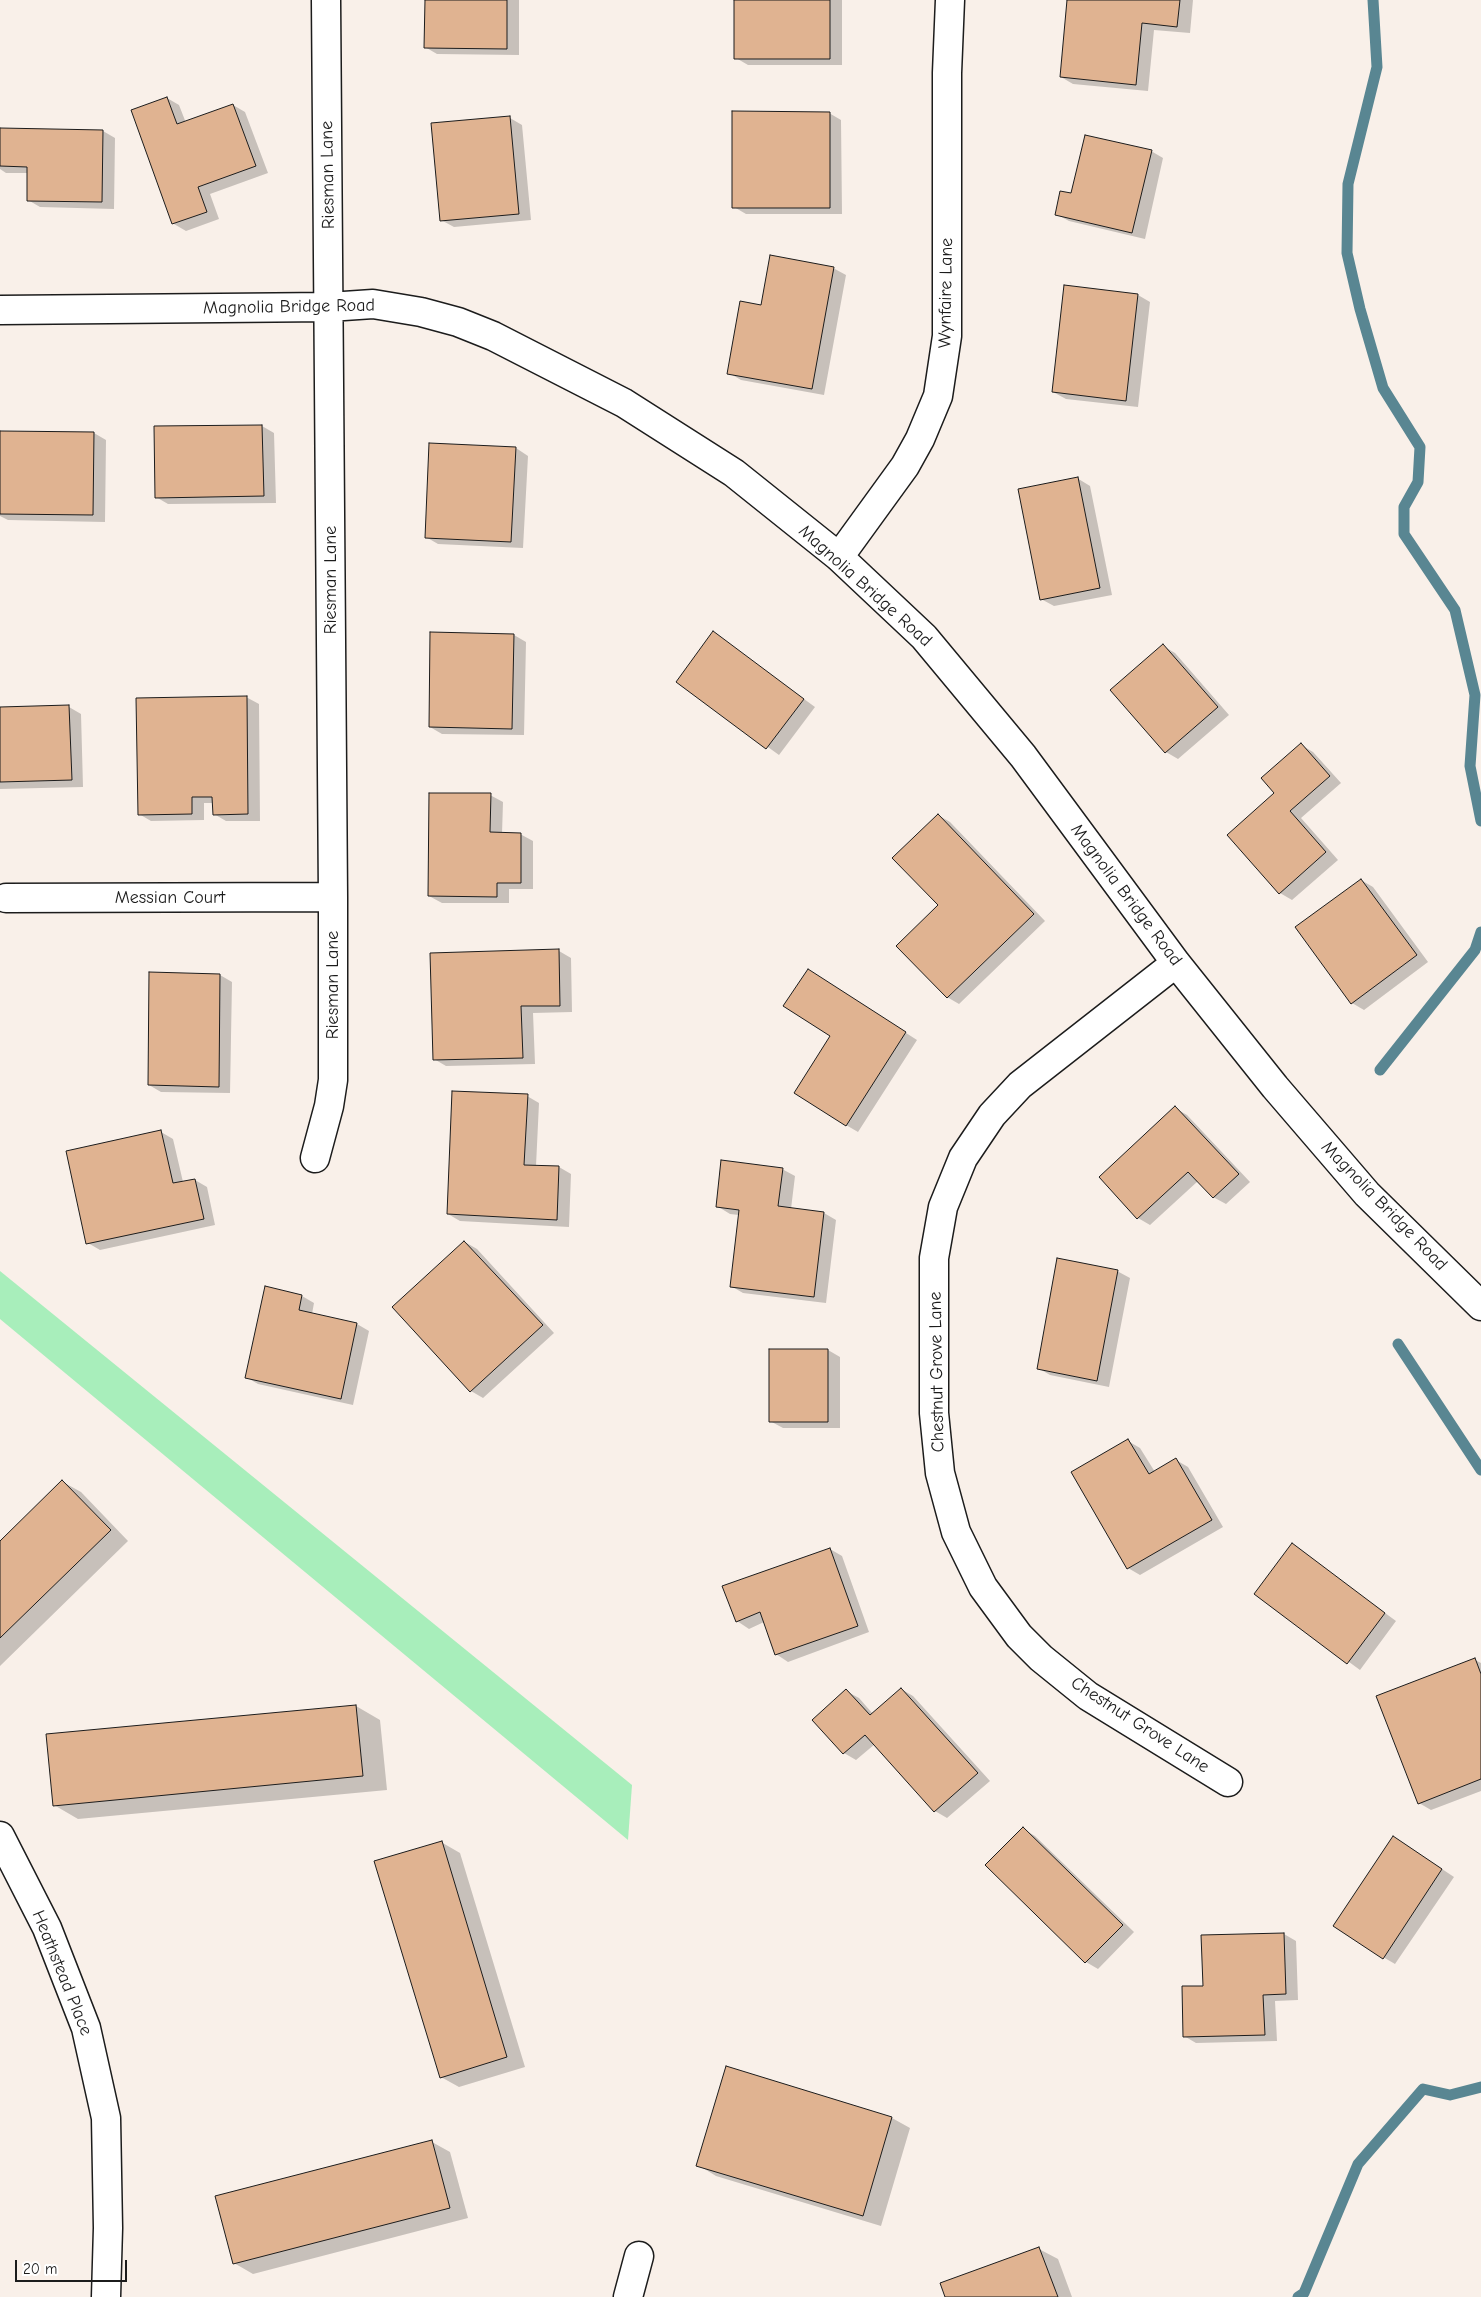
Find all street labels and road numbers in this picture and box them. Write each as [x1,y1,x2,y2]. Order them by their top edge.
street label: Riesman Lane [316,121,340,229]
street label: Wynfaire Lane [934,238,958,348]
street label: Magnolia Bridge Road [203,295,375,319]
street label: Magnolia Bridge Road [794,520,936,652]
street label: Riesman Lane [320,526,342,634]
street label: Magnolia Bridge Road [1066,820,1186,970]
street label: Messian Court [115,887,225,909]
street label: Riesman Lane [322,931,344,1039]
street label: Magnolia Bridge Road [1316,1137,1452,1275]
street label: Chestnut Grove Lane [925,1291,949,1453]
street label: Chestnut Grove Lane [1067,1672,1213,1778]
street label: Heathstead Place [27,1907,97,2039]

